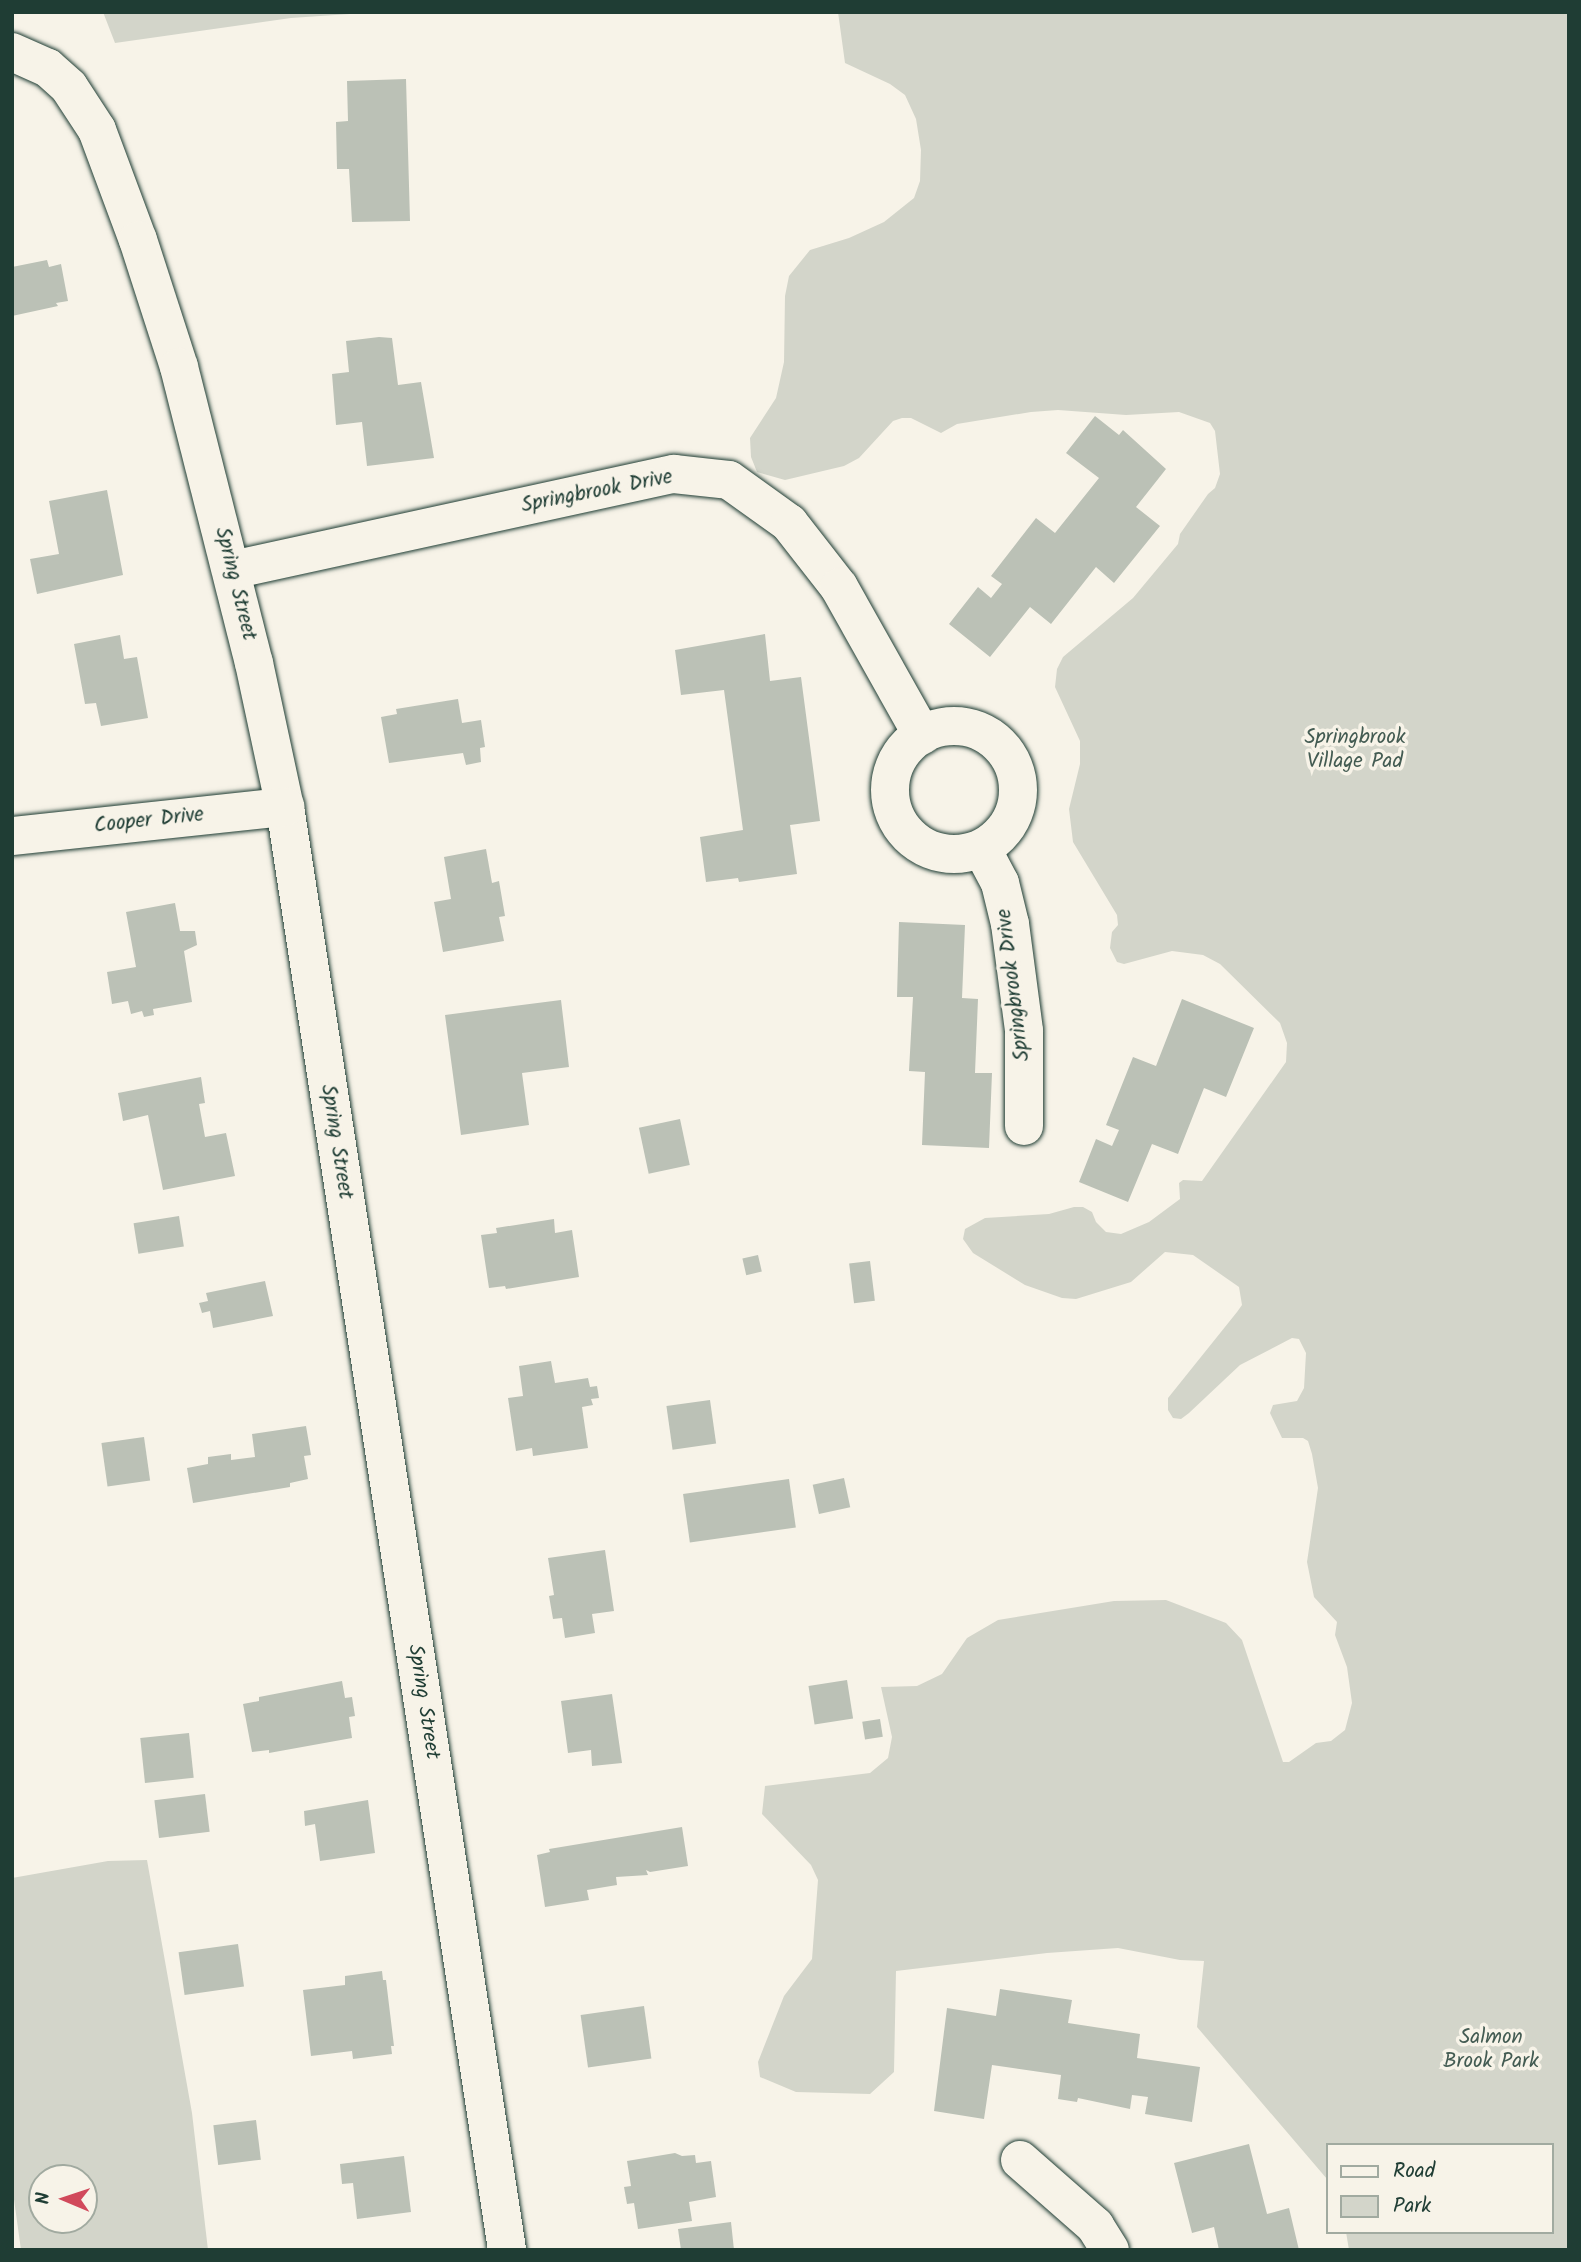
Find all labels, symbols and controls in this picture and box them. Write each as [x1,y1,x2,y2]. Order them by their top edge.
street label: Springbrook Drive [519,465,675,519]
street label: Spring Street [209,525,261,643]
park label: Springbrook Village Pad [1304,725,1406,775]
street label: Cooper Drive [93,803,205,839]
street label: Springbrook Drive [992,907,1036,1063]
street label: Spring Street [314,1083,358,1201]
street label: Spring Street [401,1643,445,1761]
park label: Salmon Brook Park [1443,2025,1539,2075]
legend [1326,2143,1553,2234]
text: Road [1393,2155,1435,2188]
north arrow [28,2164,98,2234]
text: Park [1393,2190,1431,2223]
text: N [29,2192,59,2205]

